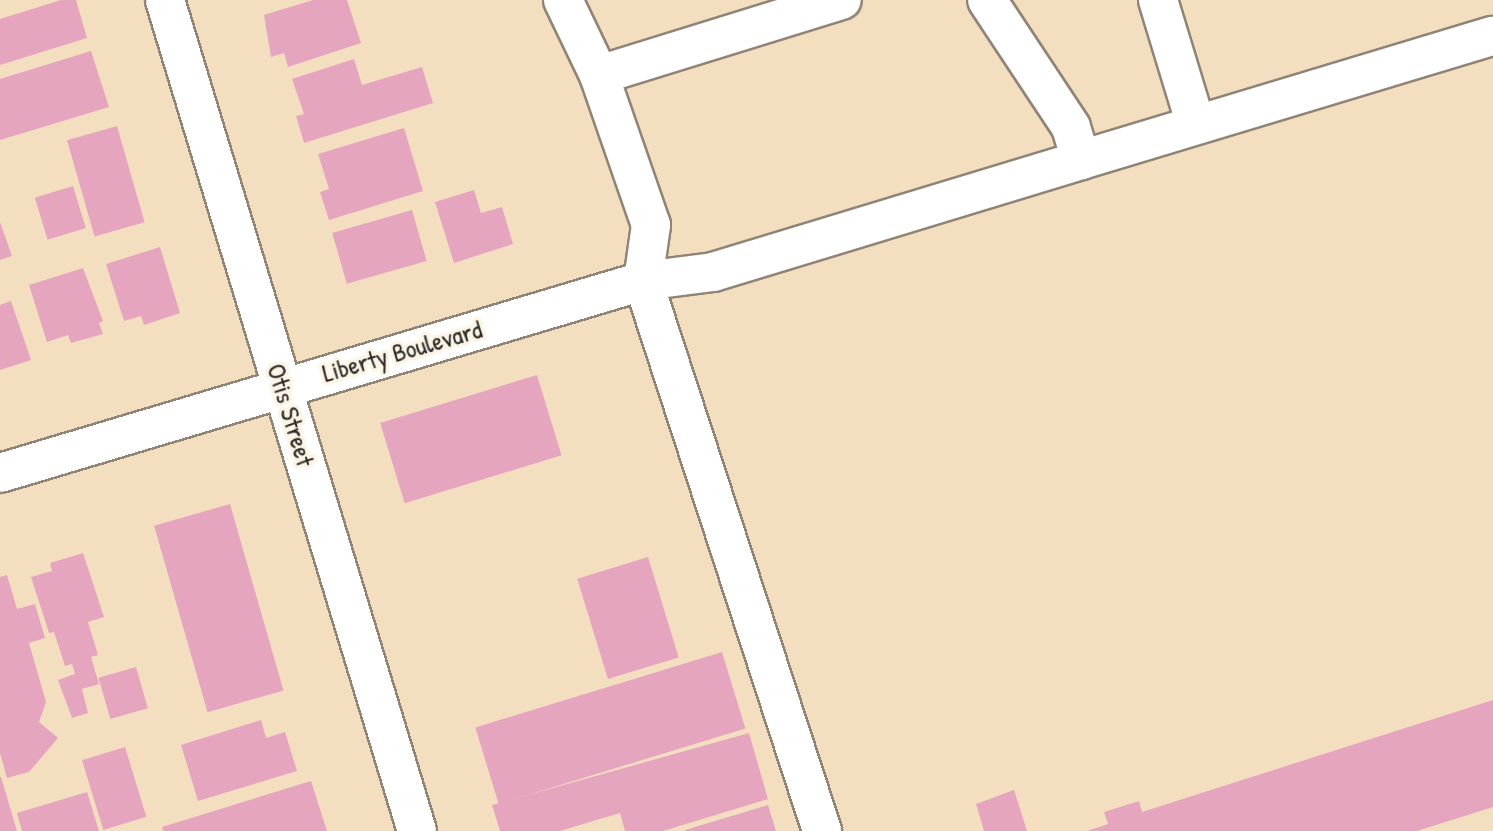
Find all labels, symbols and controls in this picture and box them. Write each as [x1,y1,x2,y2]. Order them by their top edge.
street label: Liberty Boulevard [319,313,485,389]
street label: Otis Street [261,360,321,470]

